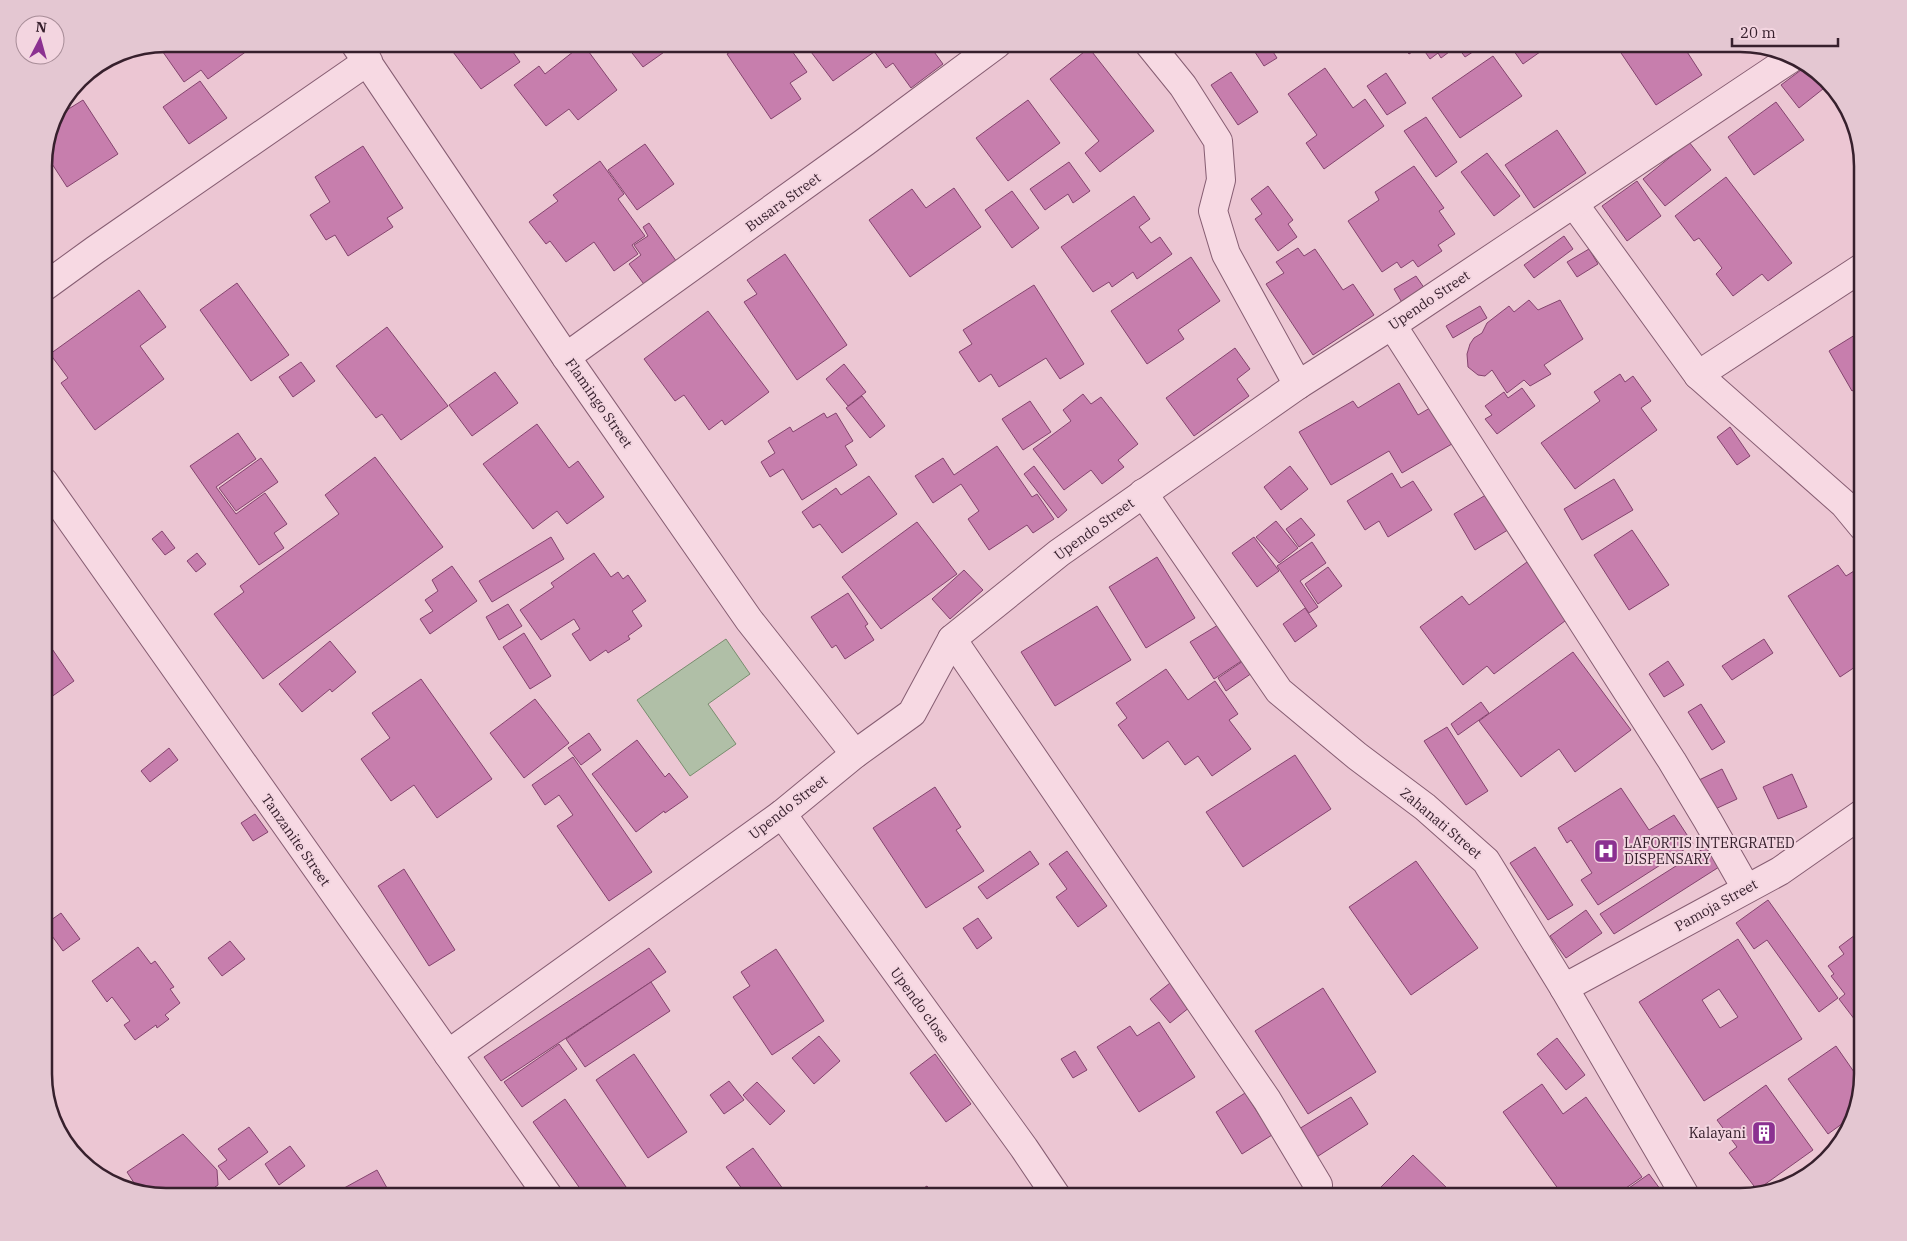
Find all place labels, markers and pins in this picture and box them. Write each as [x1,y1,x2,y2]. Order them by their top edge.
place label: LAFORTIS INTERGRATED DISPENSARY [1624,834,1795,868]
hospital icon: LAFORTIS INTERGRATED DISPENSARY [1593,838,1619,864]
building icon: Kalayani [1751,1120,1777,1146]
place label: Kalayani [1689,1124,1746,1142]

